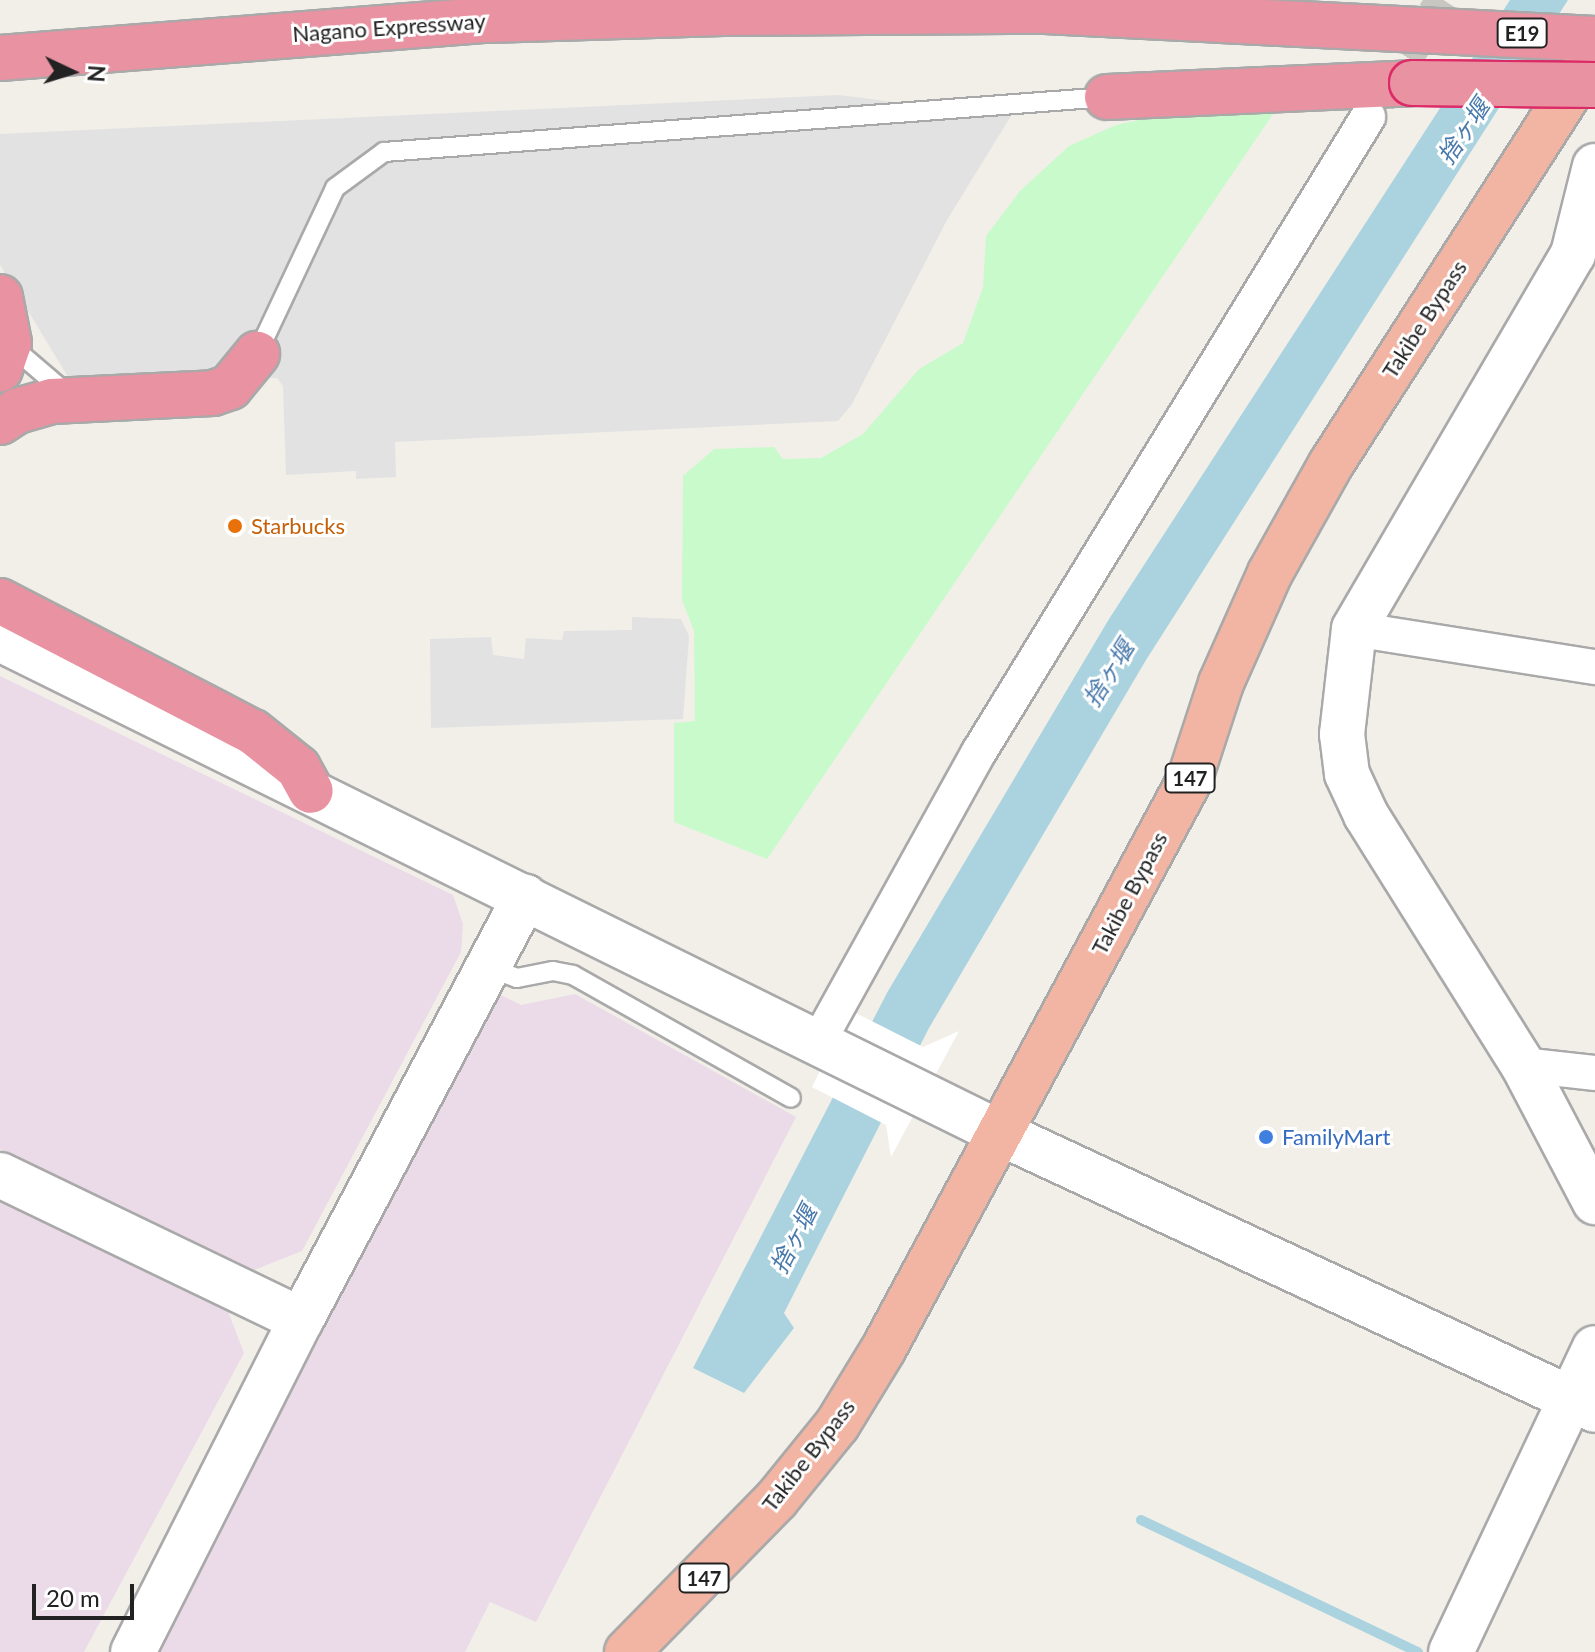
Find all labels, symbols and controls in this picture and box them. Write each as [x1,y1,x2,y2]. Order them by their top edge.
street label: Nagano Expressway [292,7,486,47]
road number: E19 [1496,17,1548,49]
north arrow [32,32,112,112]
text: N [82,64,110,83]
water label: 捨ヶ堰 [1431,93,1495,169]
street label: Takibe Bypass [1376,255,1472,383]
place label: Starbucks [251,513,345,539]
marker: Starbucks [226,517,244,535]
water label: 捨ヶ堰 [1077,635,1139,711]
road number: 147 [1164,762,1216,794]
street label: Takibe Bypass [1086,827,1172,959]
place label: FamilyMart [1282,1124,1390,1150]
marker: FamilyMart [1257,1128,1275,1146]
water label: 捨ヶ堰 [764,1200,822,1278]
street label: Takibe Bypass [756,1394,860,1516]
road number: 147 [678,1562,730,1594]
scale bar [36,1568,138,1618]
text: 20 m [46,1583,100,1612]

